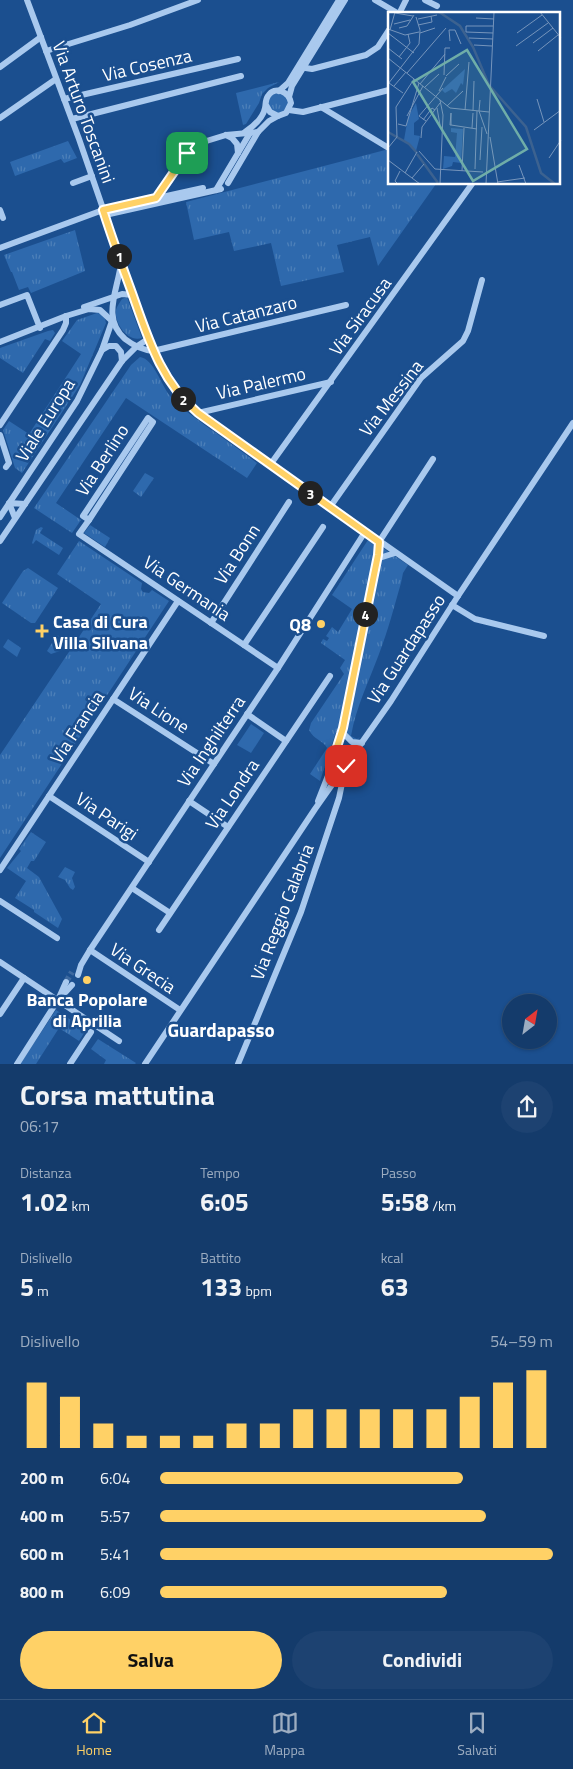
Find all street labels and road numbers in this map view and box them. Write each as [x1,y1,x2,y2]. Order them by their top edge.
street label: Via Arturo Toscanini [46,37,122,187]
street label: Via Cosenza [100,42,194,88]
street label: Via Siracusa [322,271,398,361]
street label: Via Catanzaro [192,288,300,340]
street label: Via Messina [352,354,430,442]
street label: Via Palermo [214,360,308,406]
street label: Viale Europa [9,373,81,467]
street label: Via Berlino [69,419,135,501]
street label: Via Bonn [207,518,267,590]
street label: Via Germania [138,549,236,627]
street label: Via Guardapasso [360,589,452,709]
street label: Via Lione [123,680,195,740]
street label: Via Francia [43,685,111,769]
street label: Via Inghilterra [170,690,252,792]
street label: Via Londra [198,753,266,835]
street label: Via Parigi [70,785,144,847]
street label: Via Reggio Calabria [244,840,320,984]
street label: Via Grecia [105,936,181,1000]

